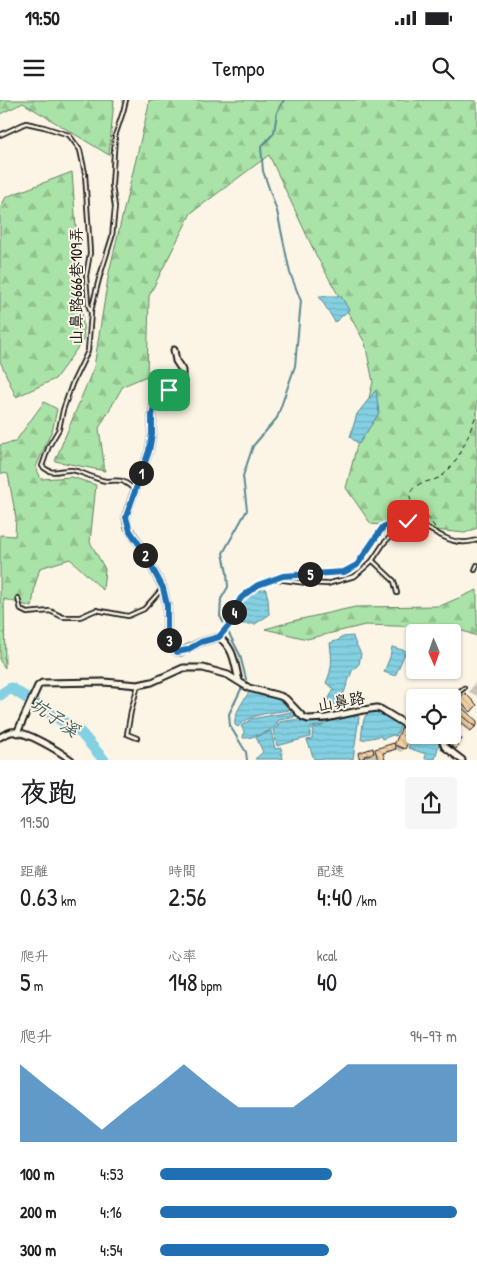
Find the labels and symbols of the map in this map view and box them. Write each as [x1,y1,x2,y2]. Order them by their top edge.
street label: 山鼻路666巷109弄 [65,227,87,345]
pin [148,369,190,411]
pin: 1 [128,460,154,486]
pin [387,500,429,542]
pin: 2 [132,542,158,568]
pin: 5 [298,562,322,586]
pin: 4 [222,600,246,624]
north arrow [406,624,461,679]
pin: 3 [156,628,182,652]
street label: 山鼻路 [315,686,367,716]
water label: 坑子溪 [26,692,85,743]

